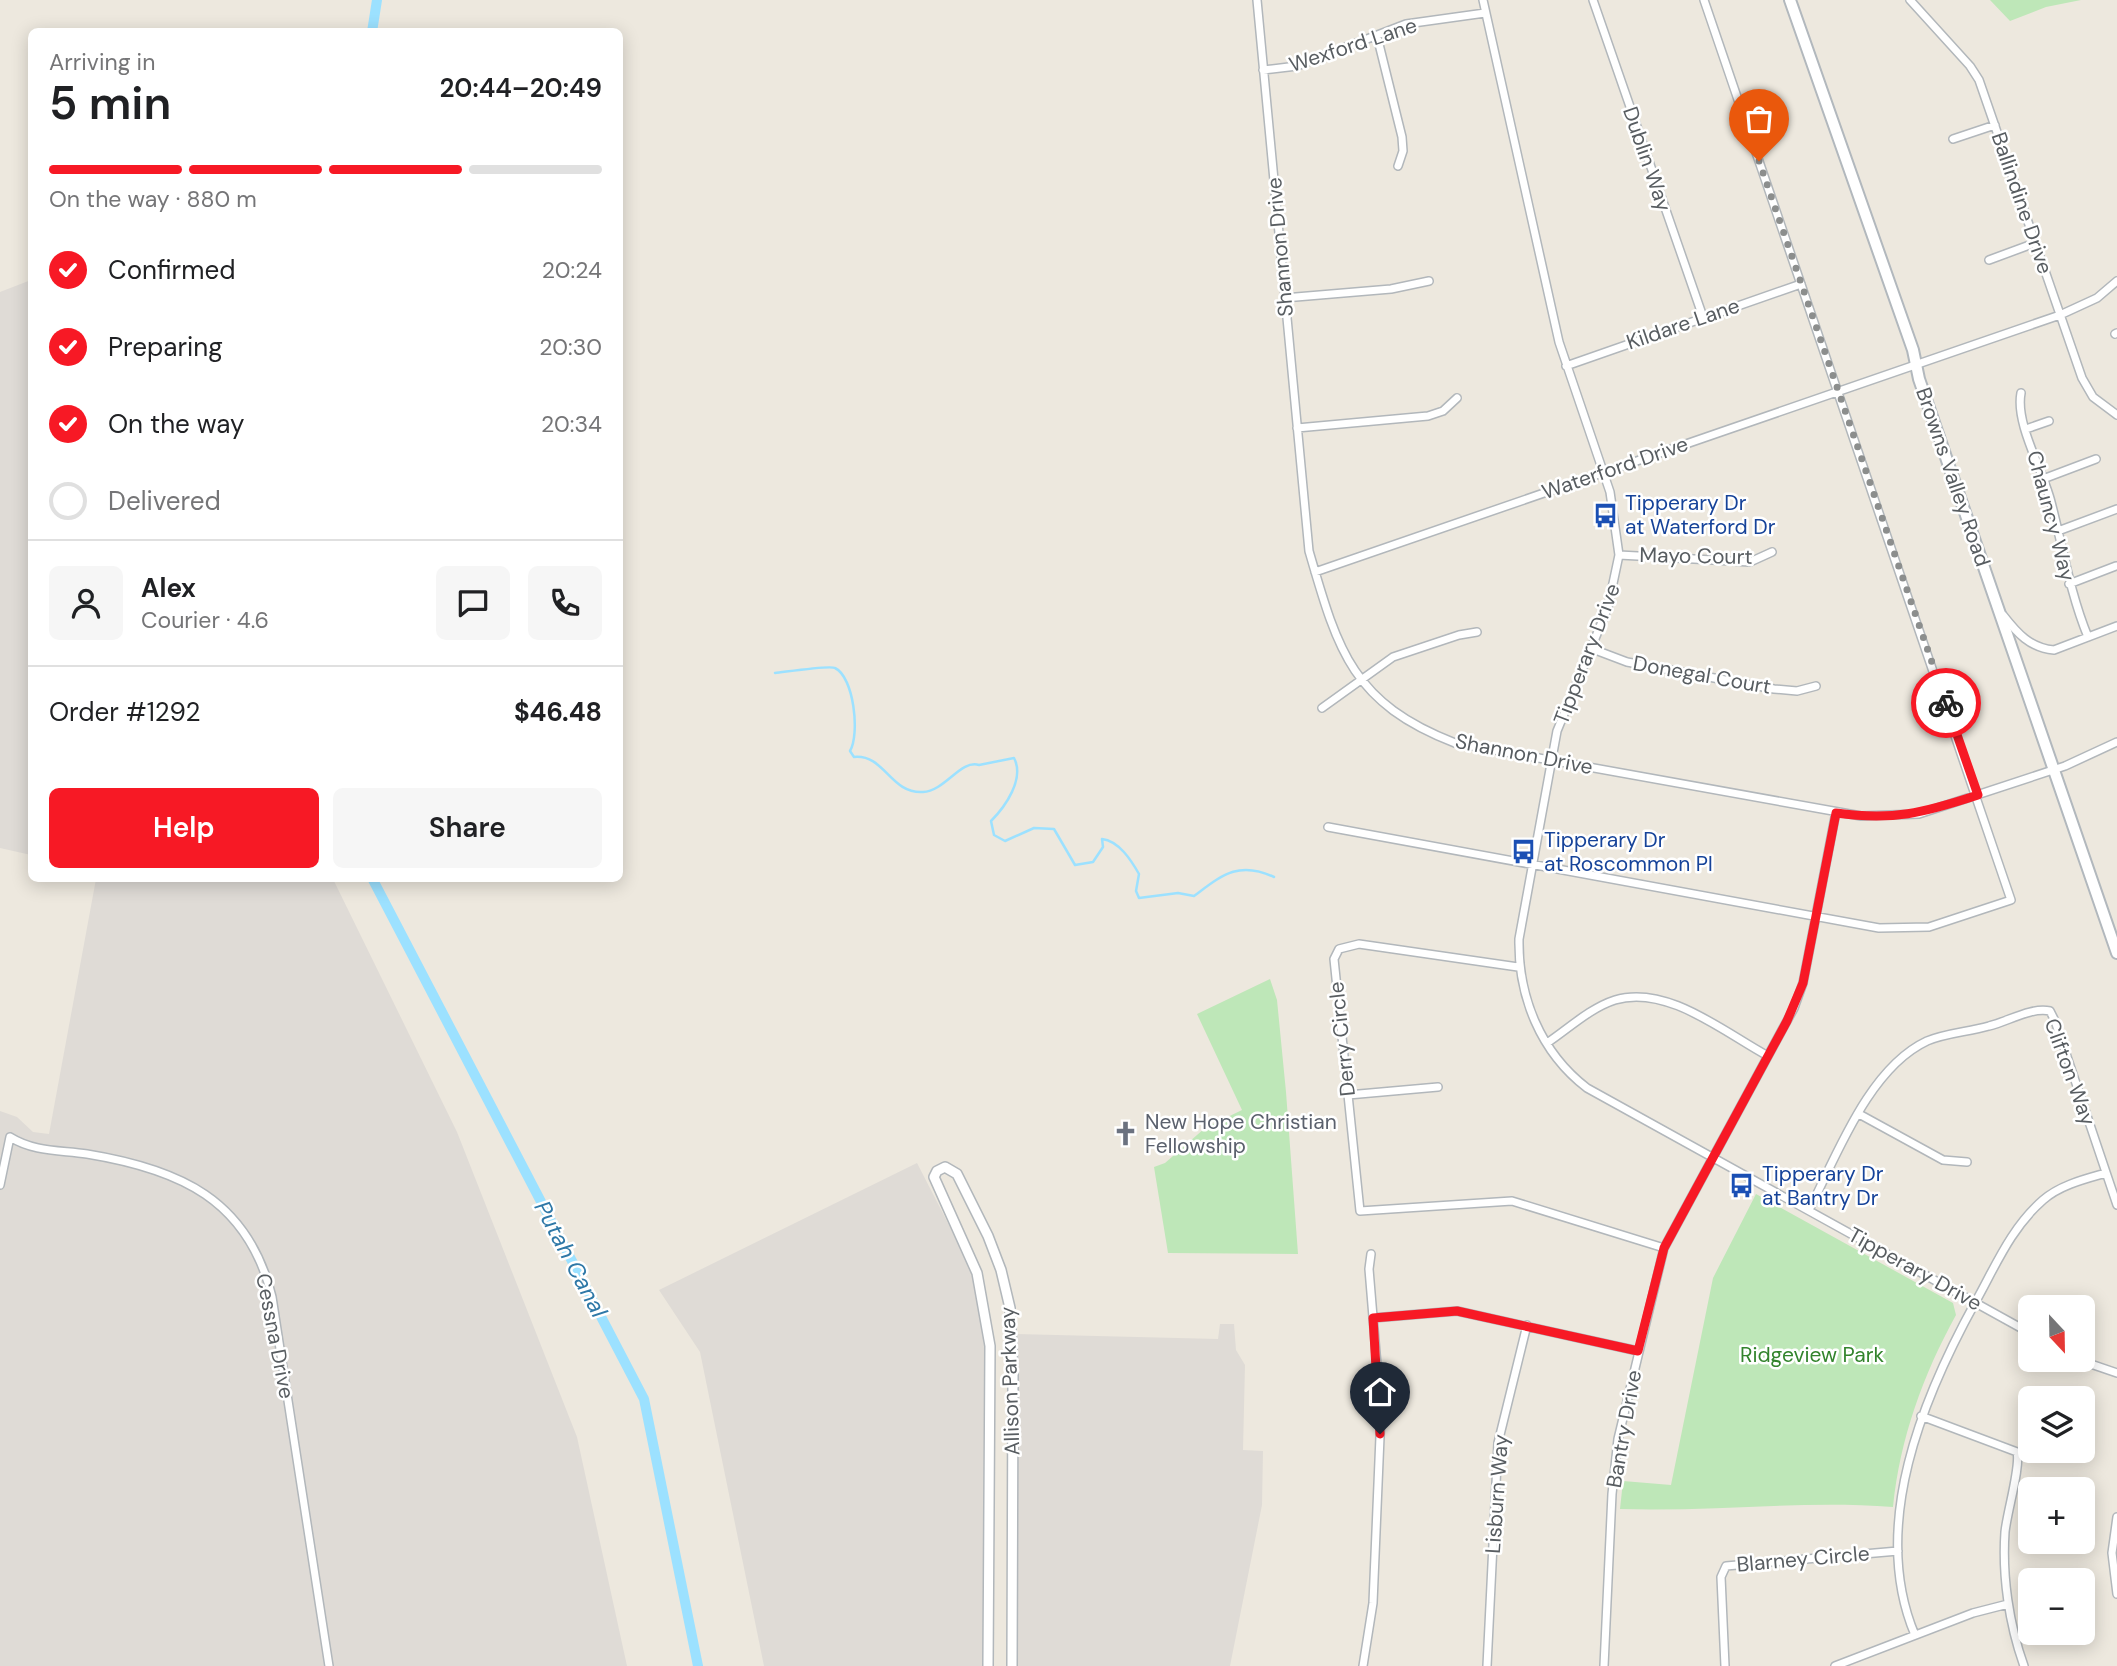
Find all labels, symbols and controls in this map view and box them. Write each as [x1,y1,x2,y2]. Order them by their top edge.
street label: Wexford Lane [1285,11,1421,79]
text: Arriving in [49,47,155,77]
text: 20:44–20:49 [439,71,602,105]
text: 5 min [49,73,171,133]
pin [1729,89,1789,161]
icon: bag [1740,100,1778,138]
street label: Dublin Way [1616,103,1678,215]
street label: Ballindine Drive [1985,128,2059,278]
street label: Shannon Drive [1260,176,1300,318]
text: On the way · 880 m [49,184,257,214]
icon: check [49,251,87,289]
text: Confirmed [108,253,235,287]
text: 20:24 [542,255,602,285]
street label: Kildare Lane [1623,292,1743,356]
icon: check [49,328,87,366]
text: Preparing [108,330,223,364]
text: 20:30 [539,332,602,362]
street label: Browns Valley Road [1909,384,1997,570]
icon: check [49,405,87,443]
text: On the way [108,407,244,441]
text: 20:34 [541,409,602,439]
street label: Waterford Drive [1538,430,1692,506]
street label: Chauncy Way [2020,448,2082,585]
text: Delivered [108,484,221,518]
place label: Tipperary Dr at Waterford Dr [1625,489,1776,541]
bus stop icon: Tipperary Dr at Waterford Dr [1591,501,1619,529]
street label: Mayo Court [1639,541,1753,571]
button: person [49,566,123,640]
button: chat [436,566,510,640]
button: phone [528,566,602,640]
text: Alex [141,571,196,605]
street label: Tipperary Drive [1547,579,1627,729]
text: Courier · 4.6 [141,605,269,635]
street label: Donegal Court [1631,649,1773,701]
courier [1911,668,1981,738]
icon: bike [1927,684,1965,722]
text: Order #1292 [49,695,200,729]
text: $46.48 [514,695,602,729]
street label: Shannon Drive [1453,727,1595,781]
button: Help [49,788,319,868]
button: Share [333,788,602,868]
place label: Tipperary Dr at Roscommon Pl [1544,826,1713,878]
bus stop icon: Tipperary Dr at Roscommon Pl [1510,838,1538,866]
street label: Derry Circle [1322,980,1362,1098]
street label: Clifton Way [2038,1015,2102,1130]
place label: New Hope Christian Fellowship [1145,1108,1337,1160]
church icon: New Hope Christian Fellowship [1111,1120,1139,1148]
place label: Tipperary Dr at Bantry Dr [1762,1160,1884,1212]
bus stop icon: Tipperary Dr at Bantry Dr [1728,1172,1756,1200]
water label: Putah Canal [528,1195,615,1323]
street label: Tipperary Drive [1843,1221,1987,1317]
street label: Cessna Drive [249,1271,301,1401]
north arrow [2018,1295,2095,1372]
map controls [2018,1295,2095,1645]
street label: Allison Parkway [993,1306,1027,1456]
park label: Ridgeview Park [1740,1341,1885,1369]
pin [1350,1362,1410,1434]
street label: Bantry Drive [1600,1368,1648,1490]
icon: home [1361,1373,1399,1411]
button: layers [2018,1386,2095,1463]
street label: Lisburn Way [1479,1433,1515,1554]
button: + [2018,1477,2095,1554]
street label: Blarney Circle [1735,1539,1871,1579]
button: − [2018,1568,2095,1645]

